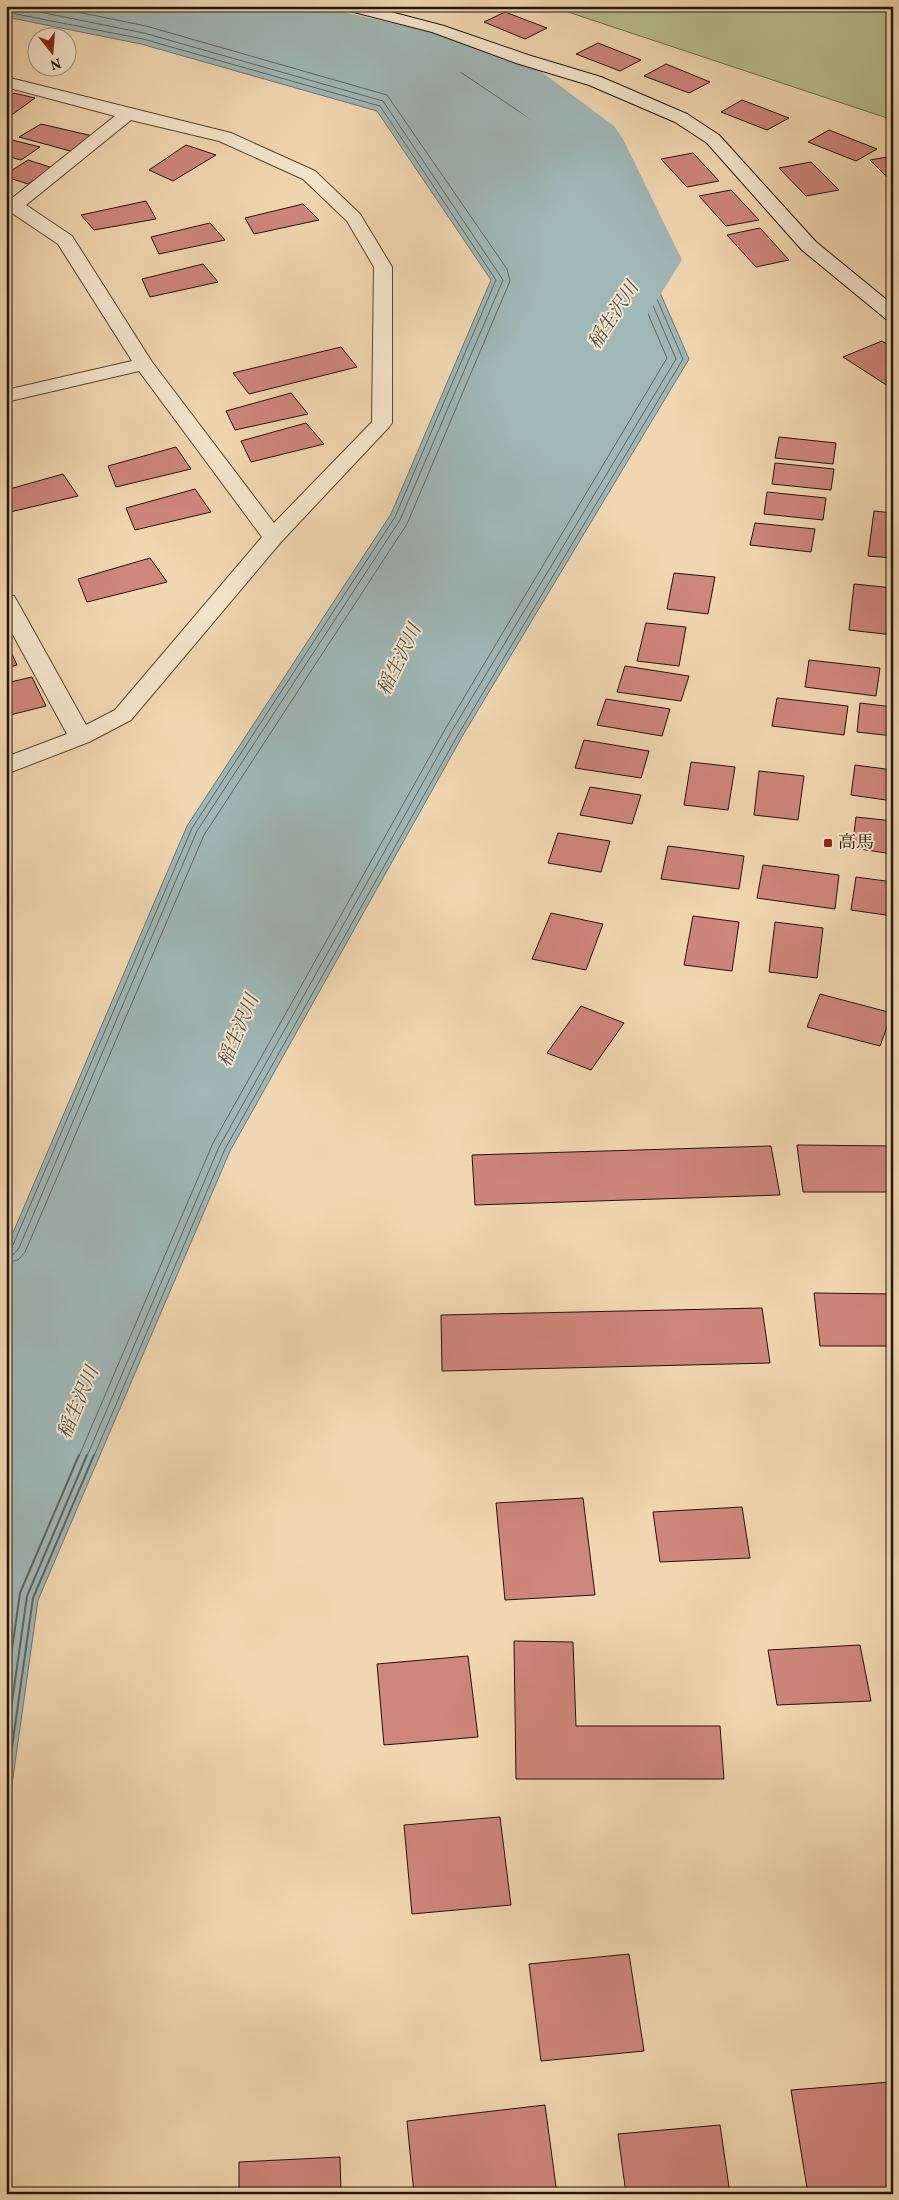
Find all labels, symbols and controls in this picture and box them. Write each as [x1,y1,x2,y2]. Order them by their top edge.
north arrow [28,28,78,78]
text: N [48,52,63,74]
water label: 稲生沢川 [582,275,647,355]
water label: 稲生沢川 [372,618,429,700]
place label: 高馬 [838,831,874,856]
marker: 高馬 [822,837,834,849]
water label: 稲生沢川 [212,989,267,1071]
water label: 稲生沢川 [52,1361,107,1443]

